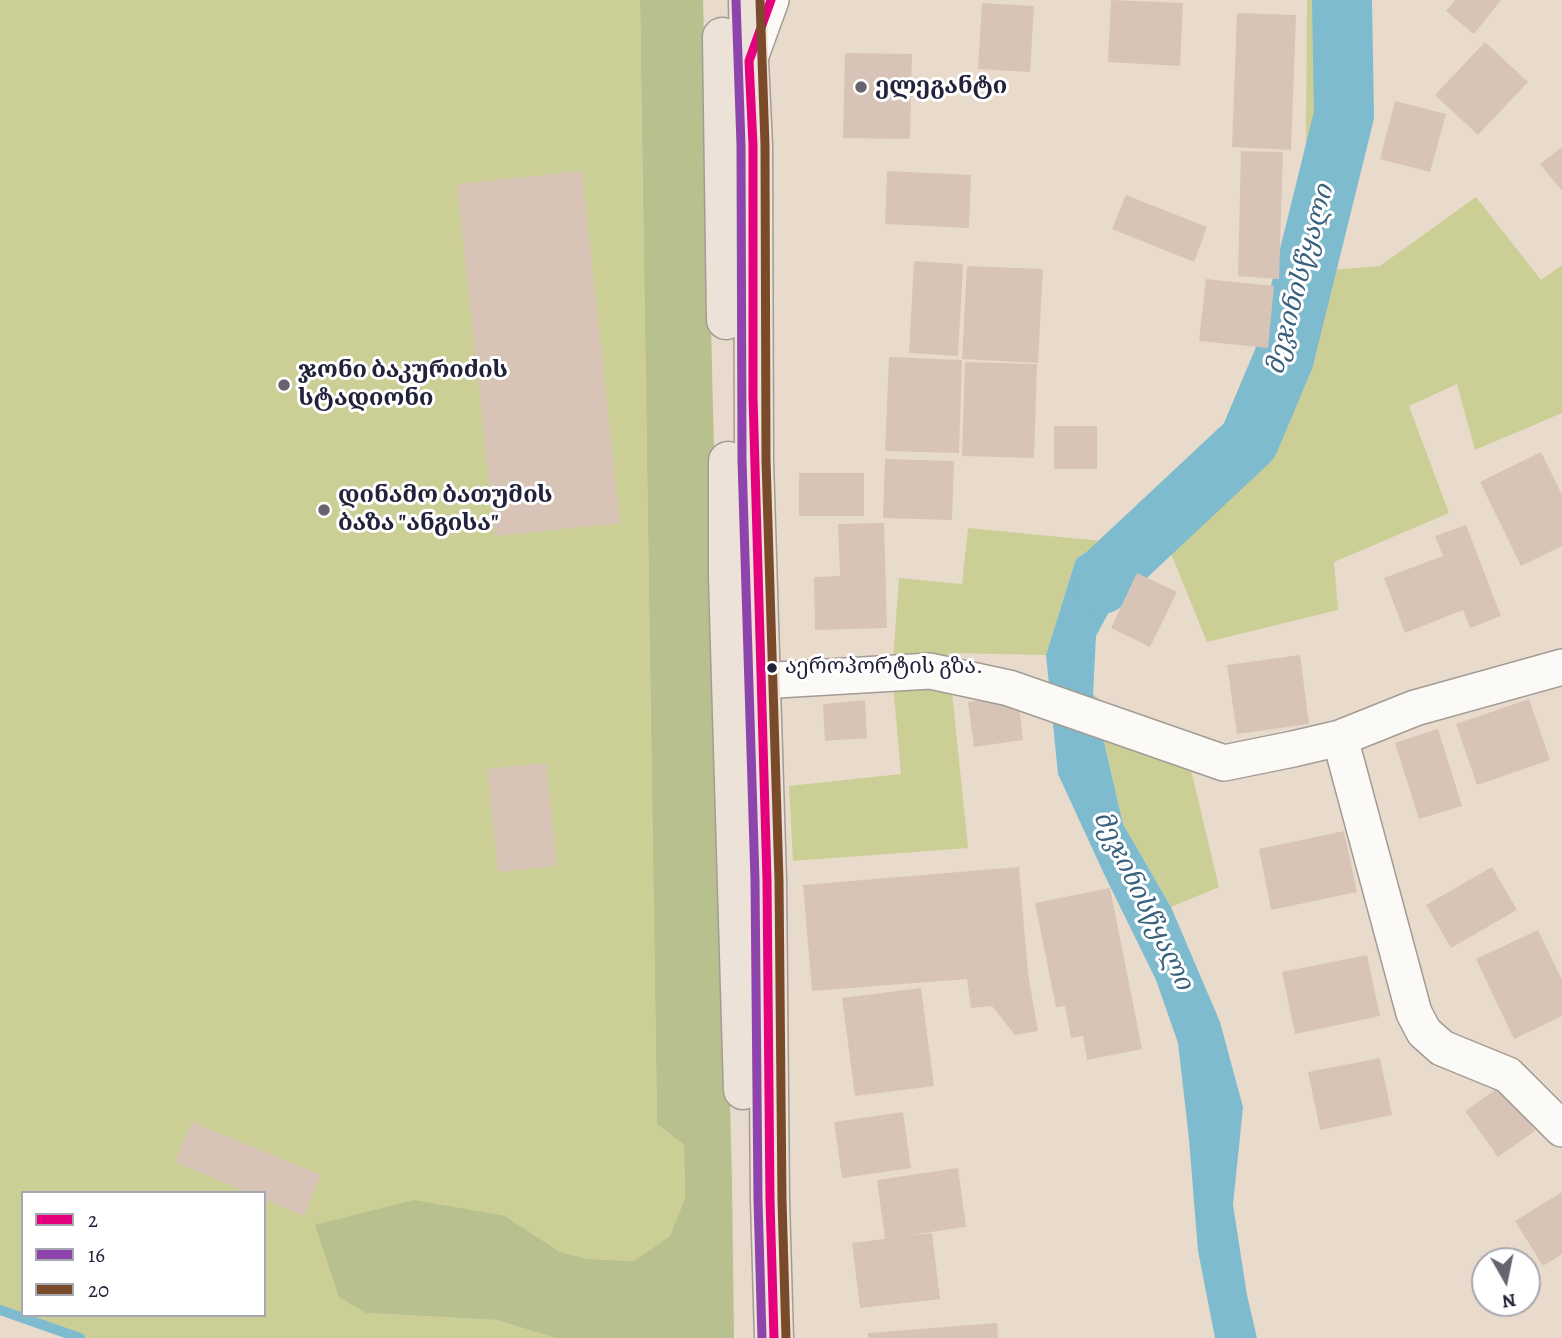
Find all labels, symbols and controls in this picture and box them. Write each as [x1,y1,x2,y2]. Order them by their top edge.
place label: ელეგანტი [875,73,1007,101]
marker: ელეგანტი [853,79,869,95]
water label: მეჯინისწყალი [1261,182,1341,378]
place label: ჯონი ბაკურიძის სტადიონი [298,357,508,413]
marker: ჯონი ბაკურიძის სტადიონი [276,377,292,393]
place label: დინამო ბათუმის ბაზა "ანგისა" [338,482,553,538]
marker: დინამო ბათუმის ბაზა "ანგისა" [316,502,332,518]
place label: აეროპორტის გზა. [785,655,983,681]
marker: აეროპორტის გზა. [765,661,779,675]
water label: მეჯინისწყალი [1085,806,1199,996]
legend [21,1191,266,1317]
text: 2 [88,1206,98,1234]
text: 16 [88,1241,105,1269]
north arrow [1471,1247,1541,1317]
text: 20 [88,1276,109,1304]
text: N [1500,1287,1518,1315]

